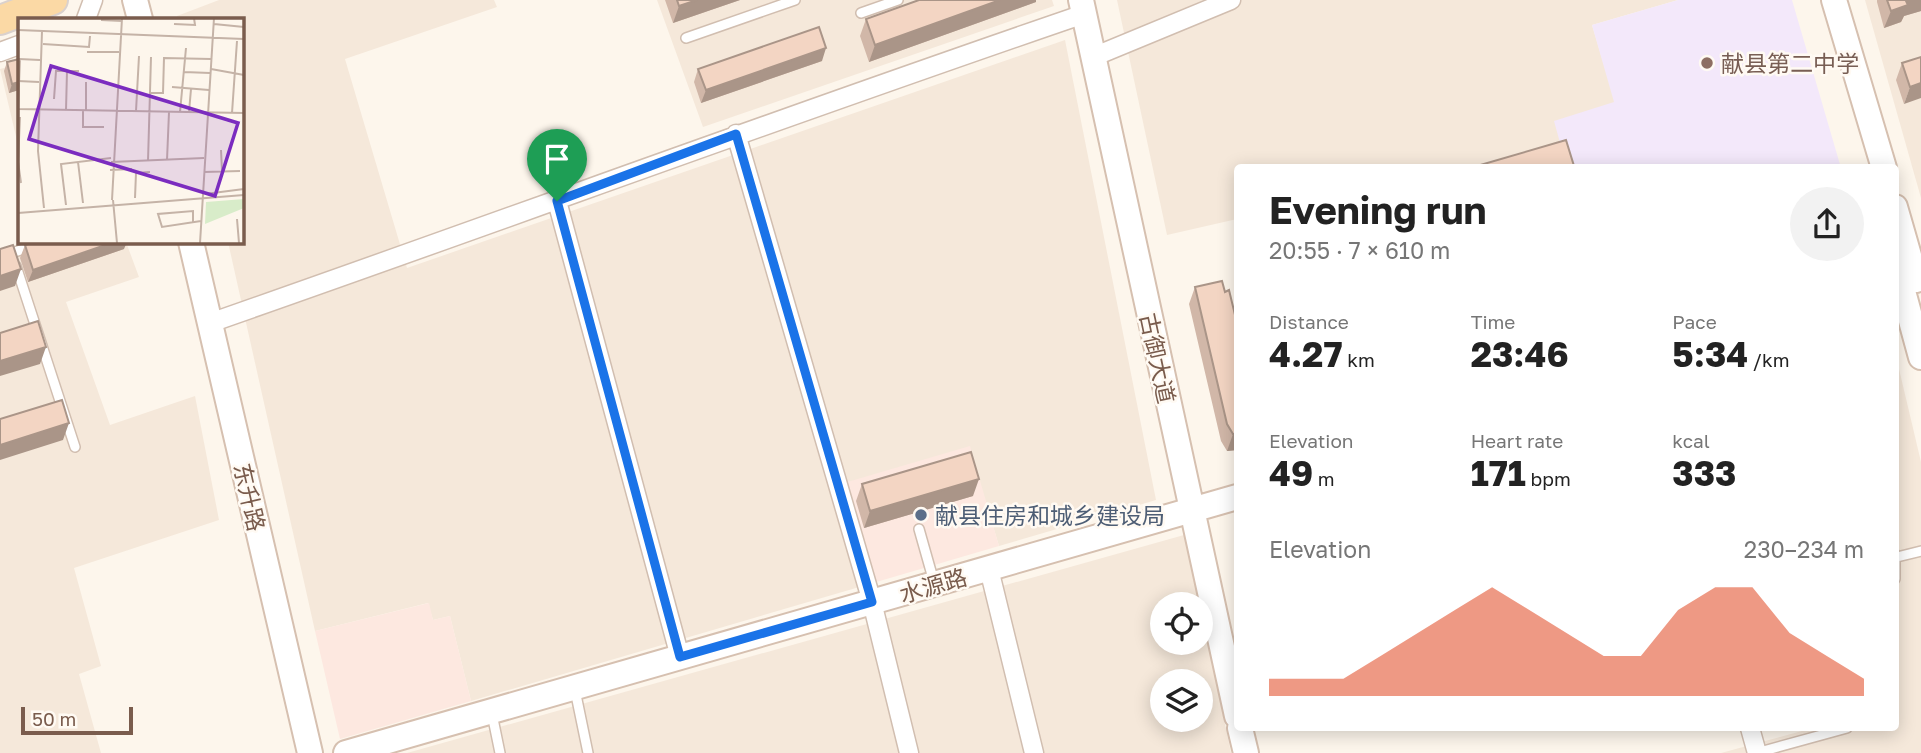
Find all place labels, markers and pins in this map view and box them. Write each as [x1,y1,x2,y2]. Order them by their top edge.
place label: 献县第二中学 [1721,49,1859,77]
marker: 献县第二中学 [1699,55,1715,71]
pin [527,129,587,201]
place label: 献县住房和城乡建设局 [935,501,1165,529]
marker: 献县住房和城乡建设局 [913,507,929,523]

